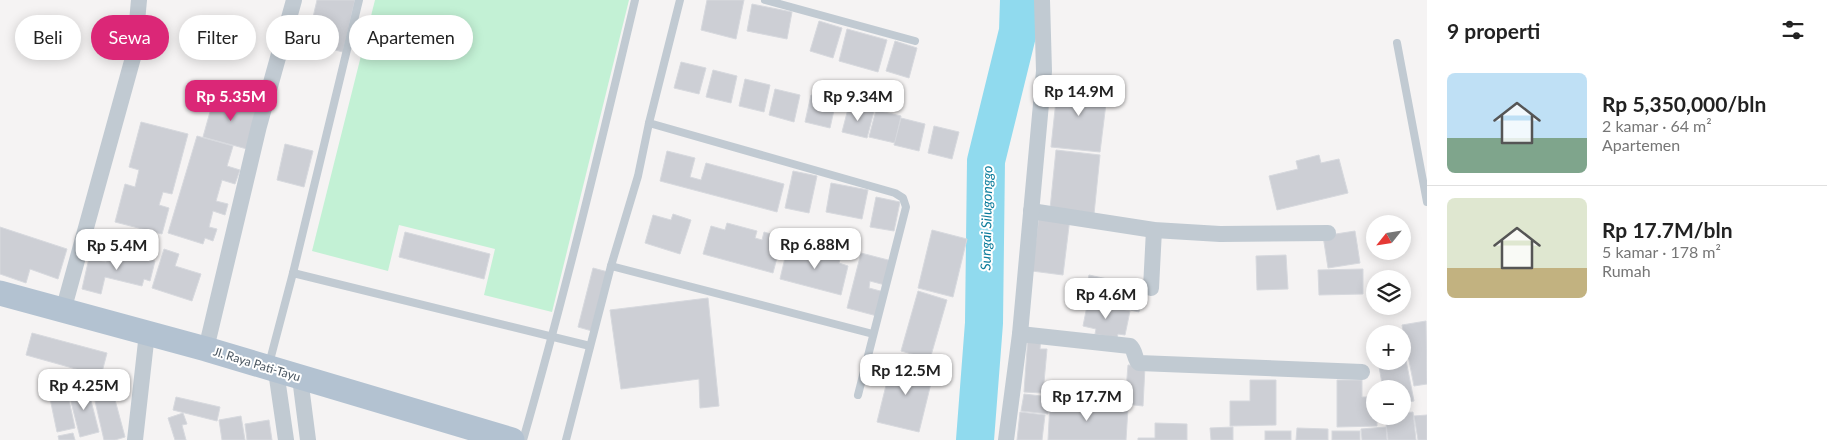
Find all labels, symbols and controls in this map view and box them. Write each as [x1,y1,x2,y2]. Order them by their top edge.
chip: Beli [15,15,81,60]
chip: Sewa [91,15,169,60]
chip: Filter [179,15,256,60]
chip: Baru [266,15,339,60]
chip: Apartemen [349,15,473,60]
icon: filters [1779,16,1807,44]
text: 9 properti [1447,18,1540,43]
pin: Rp 14.9M [1027,74,1131,117]
pin: Rp 5.35M [179,80,283,122]
pin: Rp 9.34M [806,80,910,122]
text: Rp 14.9M [1044,81,1114,100]
text: Rp 5.35M [196,86,266,105]
text: Rp 9.34M [823,86,893,105]
text: Rp 5,350,000/bln [1602,91,1766,116]
icon: home [1487,93,1547,153]
text: 2 kamar · 64 m² [1602,116,1712,135]
text: Apartemen [1602,135,1680,154]
water label: Sungai Silugonggo [977,165,995,271]
north arrow [1366,215,1411,260]
map controls [1366,215,1411,425]
text: Rp 17.7M/bln [1602,217,1733,242]
icon: home [1487,218,1547,278]
pin: Rp 5.4M [71,228,163,271]
pin: Rp 6.88M [763,228,867,270]
text: Rp 6.88M [780,234,850,253]
text: Rp 5.4M [87,235,147,254]
text: 5 kamar · 178 m² [1602,242,1721,261]
text: Rumah [1602,261,1651,280]
button: layers [1366,270,1411,315]
pin: Rp 4.6M [1060,278,1152,320]
text: Rp 4.6M [1076,284,1136,303]
button: + [1366,325,1411,370]
street label: Jl. Raya Pati-Tayu [212,344,302,384]
pin: Rp 12.5M [854,354,958,396]
text: Rp 12.5M [871,360,941,379]
pin: Rp 4.25M [32,368,136,411]
text: Rp 4.25M [49,375,119,394]
pin: Rp 17.7M [1035,380,1139,422]
button: − [1366,380,1411,425]
text: Rp 17.7M [1052,386,1122,405]

